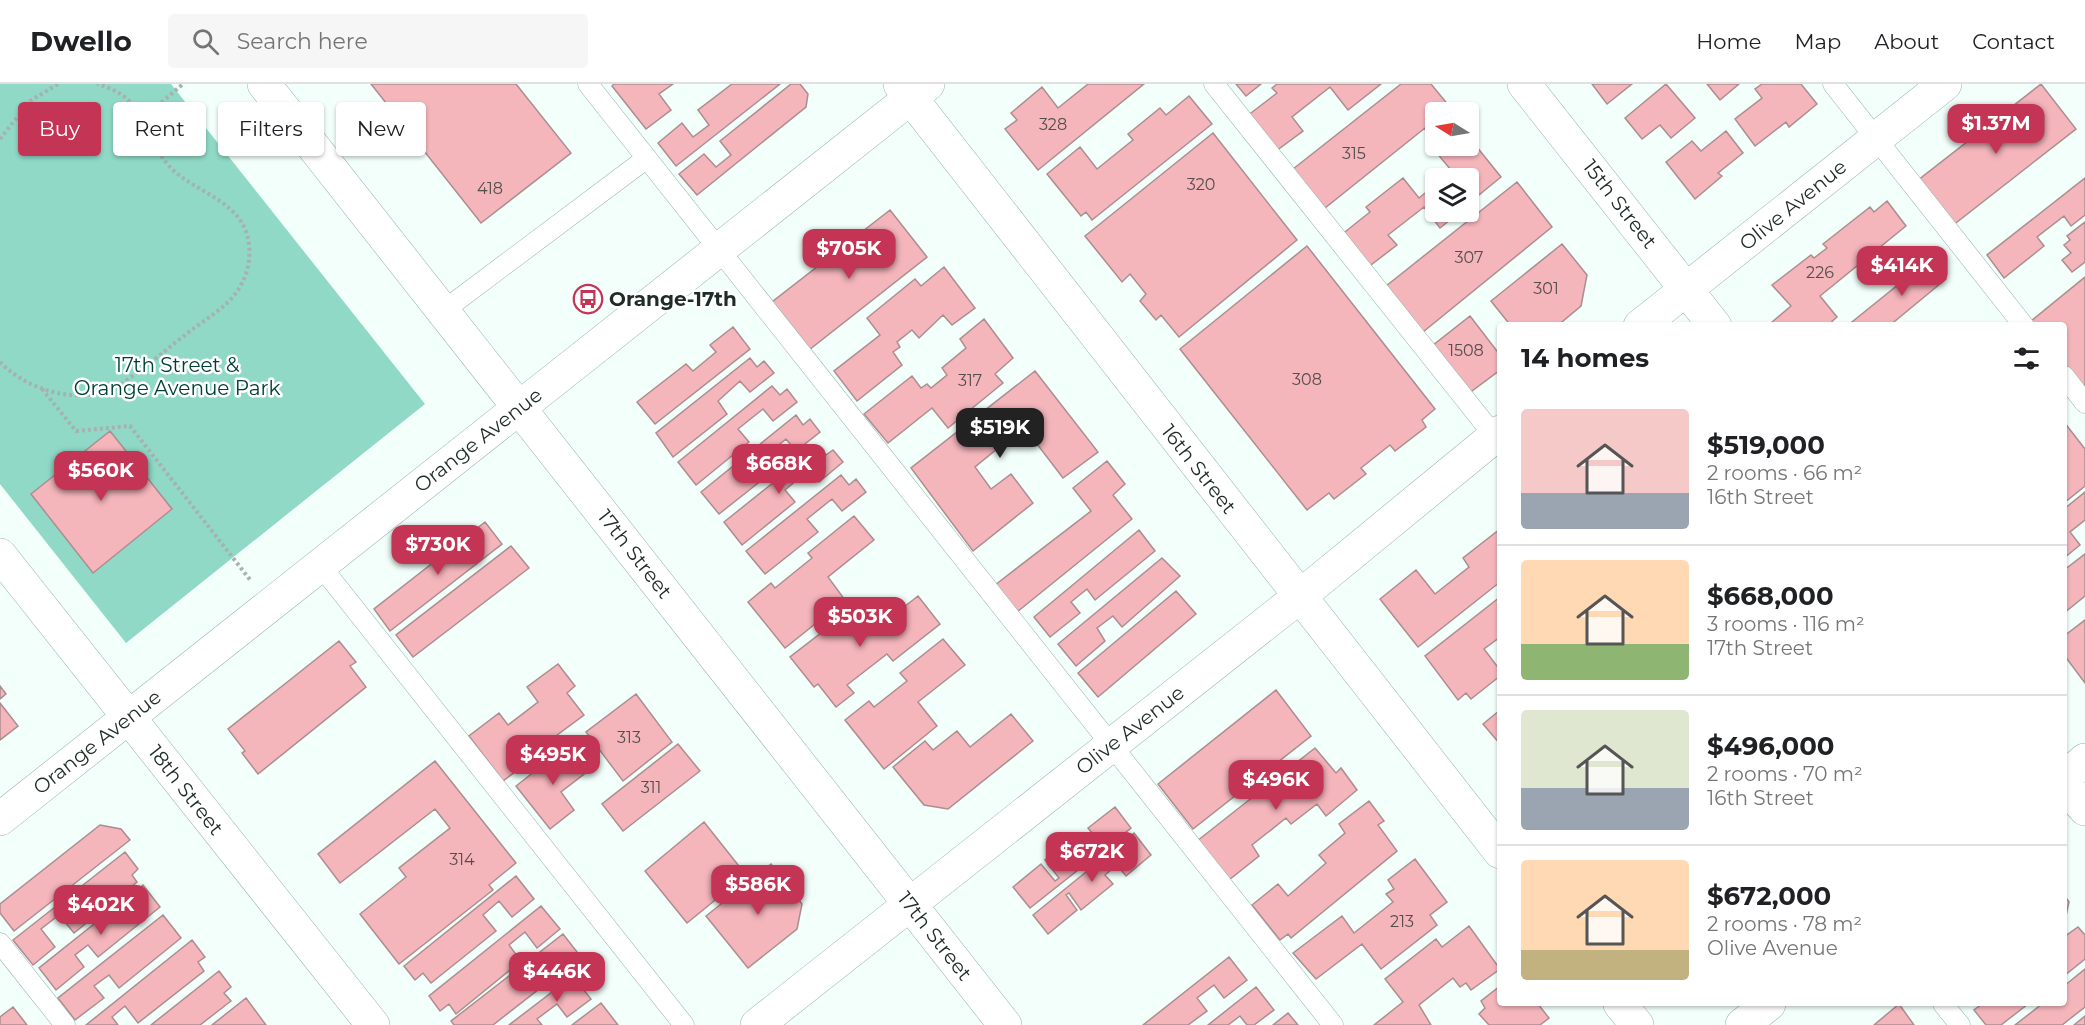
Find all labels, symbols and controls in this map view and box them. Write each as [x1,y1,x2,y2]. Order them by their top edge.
search box [168,14,588,68]
text: Dwello [30,24,132,58]
icon: search [189,25,222,58]
text: Search here [237,28,368,55]
text: Home [1696,29,1761,54]
text: Map [1794,29,1841,54]
text: About [1874,29,1939,54]
text: Contact [1972,29,2055,54]
chip: Buy [18,102,101,156]
chip: Rent [113,102,206,156]
chip: Filters [218,102,324,156]
chip: New [336,102,426,156]
north arrow [1425,102,1479,156]
map controls [1425,102,1479,222]
pin: $1.37M [1947,104,2045,155]
text: $1.37M [1961,111,2031,135]
house number: 328 [1039,115,1067,134]
house number: 315 [1342,144,1366,163]
street label: Olive Avenue [1735,154,1851,256]
street label: 15th Street [1578,155,1662,253]
button: layers [1425,168,1479,222]
house number: 320 [1187,175,1215,194]
house number: 418 [477,179,503,198]
pin: $705K [807,229,891,280]
text: $705K [817,236,881,260]
pin: $414K [1860,246,1944,297]
house number: 307 [1455,248,1483,267]
text: $414K [1871,253,1933,277]
house number: 226 [1806,263,1834,282]
house number: 301 [1533,279,1559,298]
bus stop icon: Orange-17th [572,283,604,315]
place label: Orange-17th [609,287,737,311]
house number: 1508 [1448,341,1484,360]
text: 14 homes [1521,342,1649,374]
icon: filters [2010,342,2043,375]
park label: 17th Street & Orange Avenue Park [74,353,280,400]
house number: 308 [1292,370,1322,389]
house number: 317 [958,371,982,390]
street label: Orange Avenue [409,383,547,497]
pin: $519K [958,408,1042,459]
text: $519K [970,415,1030,439]
street label: 16th Street [1157,420,1241,518]
text: $519,000 [1707,429,1825,461]
icon: home [1569,433,1641,505]
pin: $668K [737,444,821,495]
pin: $560K [59,451,143,502]
text: $668K [746,451,812,475]
text: $560K [68,458,134,482]
text: 2 rooms · 66 m² [1707,461,1862,485]
text: 16th Street [1707,485,1814,509]
street label: 17th Street [593,505,677,603]
pin: $730K [396,525,480,576]
text: $730K [405,532,471,556]
text: $668,000 [1707,580,1834,612]
icon: home [1569,584,1641,656]
pin: $503K [818,597,902,648]
text: $503K [828,604,892,628]
text: 3 rooms · 116 m² [1707,612,1865,636]
text: 17th Street [1707,636,1813,660]
street label: Olive Avenue [1071,680,1189,780]
street label: Orange Avenue [28,685,166,799]
house number: 313 [617,728,641,747]
text: $496,000 [1707,730,1834,762]
icon: home [1569,734,1641,806]
pin: $495K [511,735,595,786]
street label: 18th Street [144,740,228,840]
text: $495K [520,742,586,766]
pin: $496K [1234,760,1318,811]
text: 2 rooms · 70 m² [1707,762,1863,786]
text: $496K [1243,767,1309,791]
house number: 311 [641,778,661,797]
text: 16th Street [1707,786,1814,810]
pin: $672K [1050,832,1134,883]
text: $672K [1060,839,1124,863]
house number: 314 [449,850,475,869]
pin: $586K [716,865,800,916]
text: $586K [725,872,791,896]
text: $672,000 [1707,880,1831,912]
icon: home [1569,884,1641,956]
pin: $402K [59,885,143,936]
street label: 17th Street [893,887,977,985]
text: $402K [68,892,134,916]
house number: 213 [1390,912,1414,931]
text: 2 rooms · 78 m² [1707,912,1862,936]
text: Olive Avenue [1707,936,1838,960]
pin: $446K [515,952,599,1003]
text: $446K [523,959,591,983]

